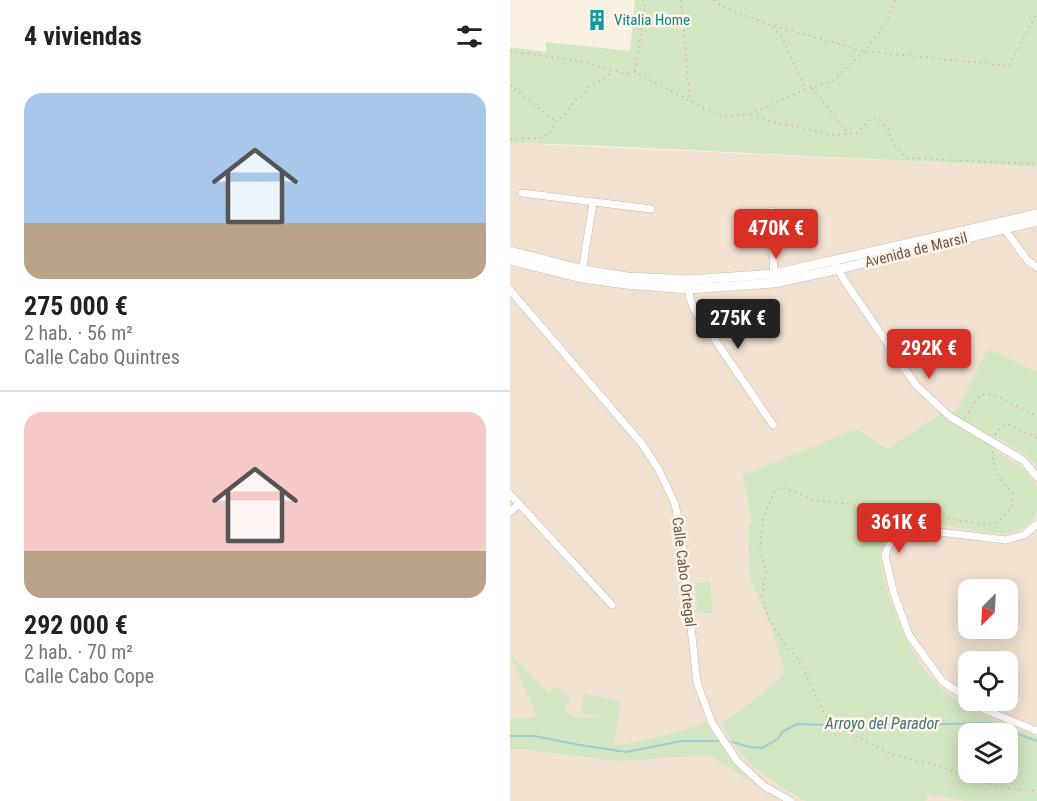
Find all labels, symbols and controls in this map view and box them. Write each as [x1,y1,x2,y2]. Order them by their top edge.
building icon: Vitalia Home [585,8,609,32]
place label: Vitalia Home [614,11,690,29]
icon: filters [453,20,486,53]
text: 4 viviendas [24,21,142,51]
icon: home [201,132,309,240]
pin: 470K € [727,209,825,260]
text: 470K € [748,216,804,240]
street label: Avenida de Marsil [863,229,969,271]
text: 275 000 € [24,291,128,321]
pin: 275K € [689,299,787,350]
text: 275K € [710,306,766,330]
text: 2 hab. · 56 m² [24,321,133,345]
pin: 292K € [880,329,978,380]
text: 292K € [901,336,957,360]
text: Calle Cabo Quintres [24,345,180,369]
icon: home [201,451,309,559]
pin: 361K € [850,503,948,554]
text: 361K € [871,510,927,534]
street label: Calle Cabo Ortegal [668,516,700,628]
north arrow [958,579,1018,639]
map controls [958,579,1018,783]
text: 292 000 € [24,610,128,640]
text: 2 hab. · 70 m² [24,640,133,664]
button: locate [958,651,1018,711]
text: Calle Cabo Cope [24,664,154,688]
water label: Arroyo del Parador [824,714,940,733]
button: layers [958,723,1018,783]

